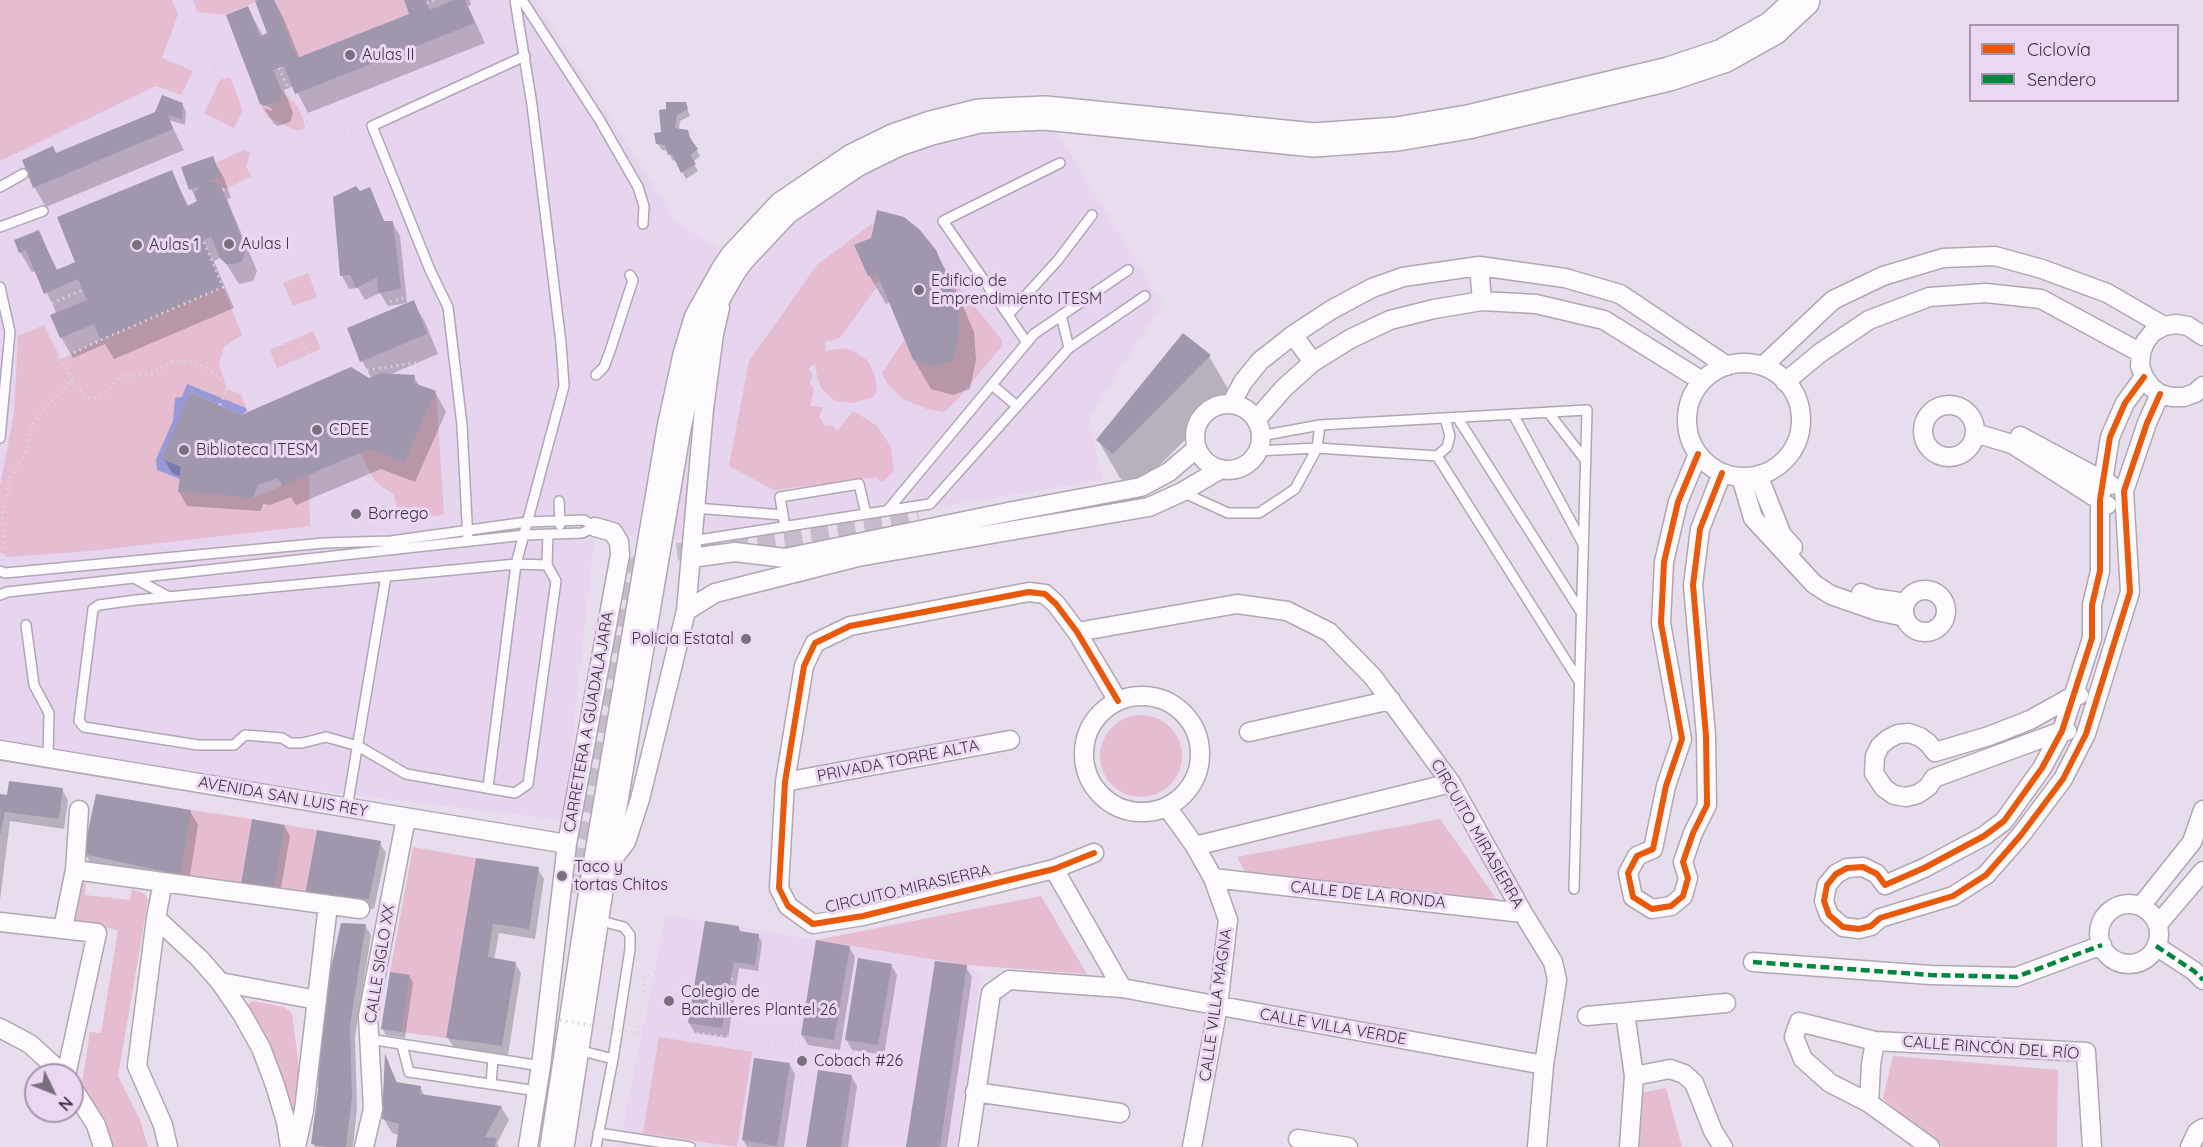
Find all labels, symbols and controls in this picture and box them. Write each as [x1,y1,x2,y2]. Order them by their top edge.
legend [1969,24,2179,102]
text: Ciclovía [2027,38,2091,61]
place label: Aulas II [362,45,415,65]
marker: Aulas II [343,48,357,62]
text: Sendero [2027,68,2096,91]
place label: Aulas I [241,234,290,254]
place label: Aulas 1 [149,235,199,255]
marker: Aulas I [222,237,236,251]
marker: Aulas 1 [130,238,144,252]
place label: Edificio de Emprendimiento ITESM [931,271,1102,309]
marker: Edificio de Emprendimiento ITESM [912,283,926,297]
place label: CDEE [329,420,369,440]
marker: CDEE [310,423,324,437]
place label: Biblioteca ITESM [196,440,318,460]
marker: Biblioteca ITESM [177,443,191,457]
place label: Borrego [368,504,428,524]
marker: Borrego [349,507,363,521]
street label: CARRETERA A GUADALAJARA [560,610,618,834]
place label: Policia Estatal [632,629,734,649]
marker: Policia Estatal [739,632,753,646]
street label: PRIVADA TORRE ALTA [815,736,981,786]
street label: CIRCUITO MIRASIERRA [1426,756,1528,912]
street label: AVENIDA SAN LUIS REY [197,773,369,821]
place label: Taco y tortas Chitos [574,857,668,895]
street label: CIRCUITO MIRASIERRA [824,861,992,917]
marker: Taco y tortas Chitos [555,869,569,883]
street label: CALLE DE LA RONDA [1290,877,1446,913]
street label: CALLE SIGLO XX [361,903,399,1025]
street label: CALLE VILLA MAGNA [1196,927,1236,1083]
place label: Colegio de Bachilleres Plantel 26 [681,982,837,1020]
marker: Colegio de Bachilleres Plantel 26 [662,994,676,1008]
street label: CALLE VILLA VERDE [1258,1005,1408,1049]
street label: CALLE RINCÓN DEL RÍO [1902,1032,2080,1064]
place label: Cobach #26 [814,1051,903,1071]
marker: Cobach #26 [795,1054,809,1068]
north arrow [24,1063,84,1123]
text: N [54,1093,77,1115]

